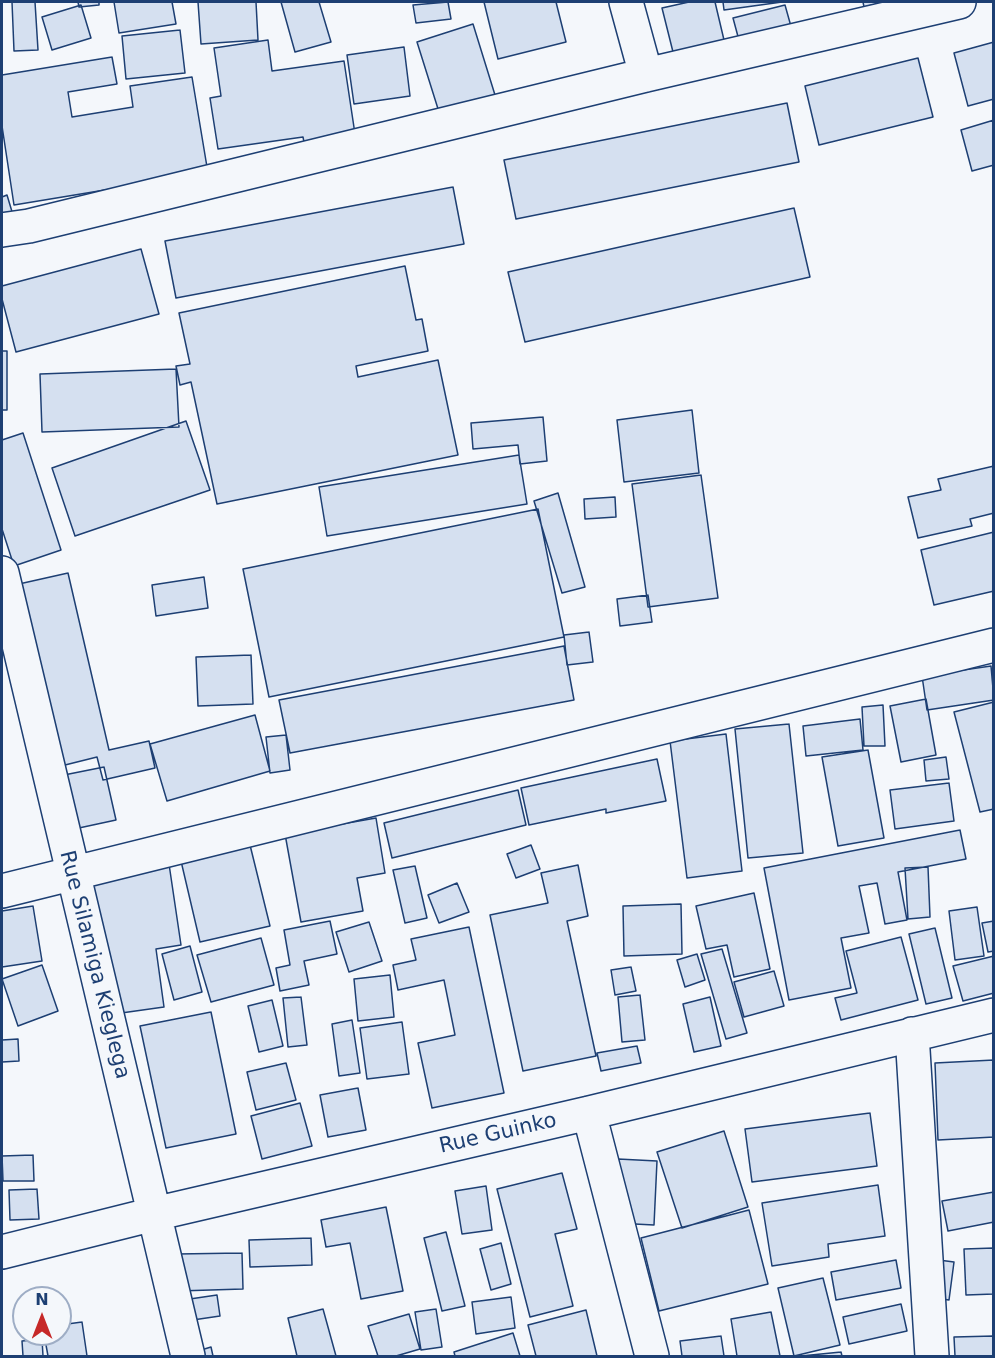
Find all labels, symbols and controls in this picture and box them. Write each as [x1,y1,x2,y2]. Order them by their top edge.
street label: Rue Silamiga Kieglega [53,848,135,1082]
street label: Rue Guinko [437,1108,559,1160]
north arrow [12,1286,72,1346]
text: N [35,1290,49,1309]

